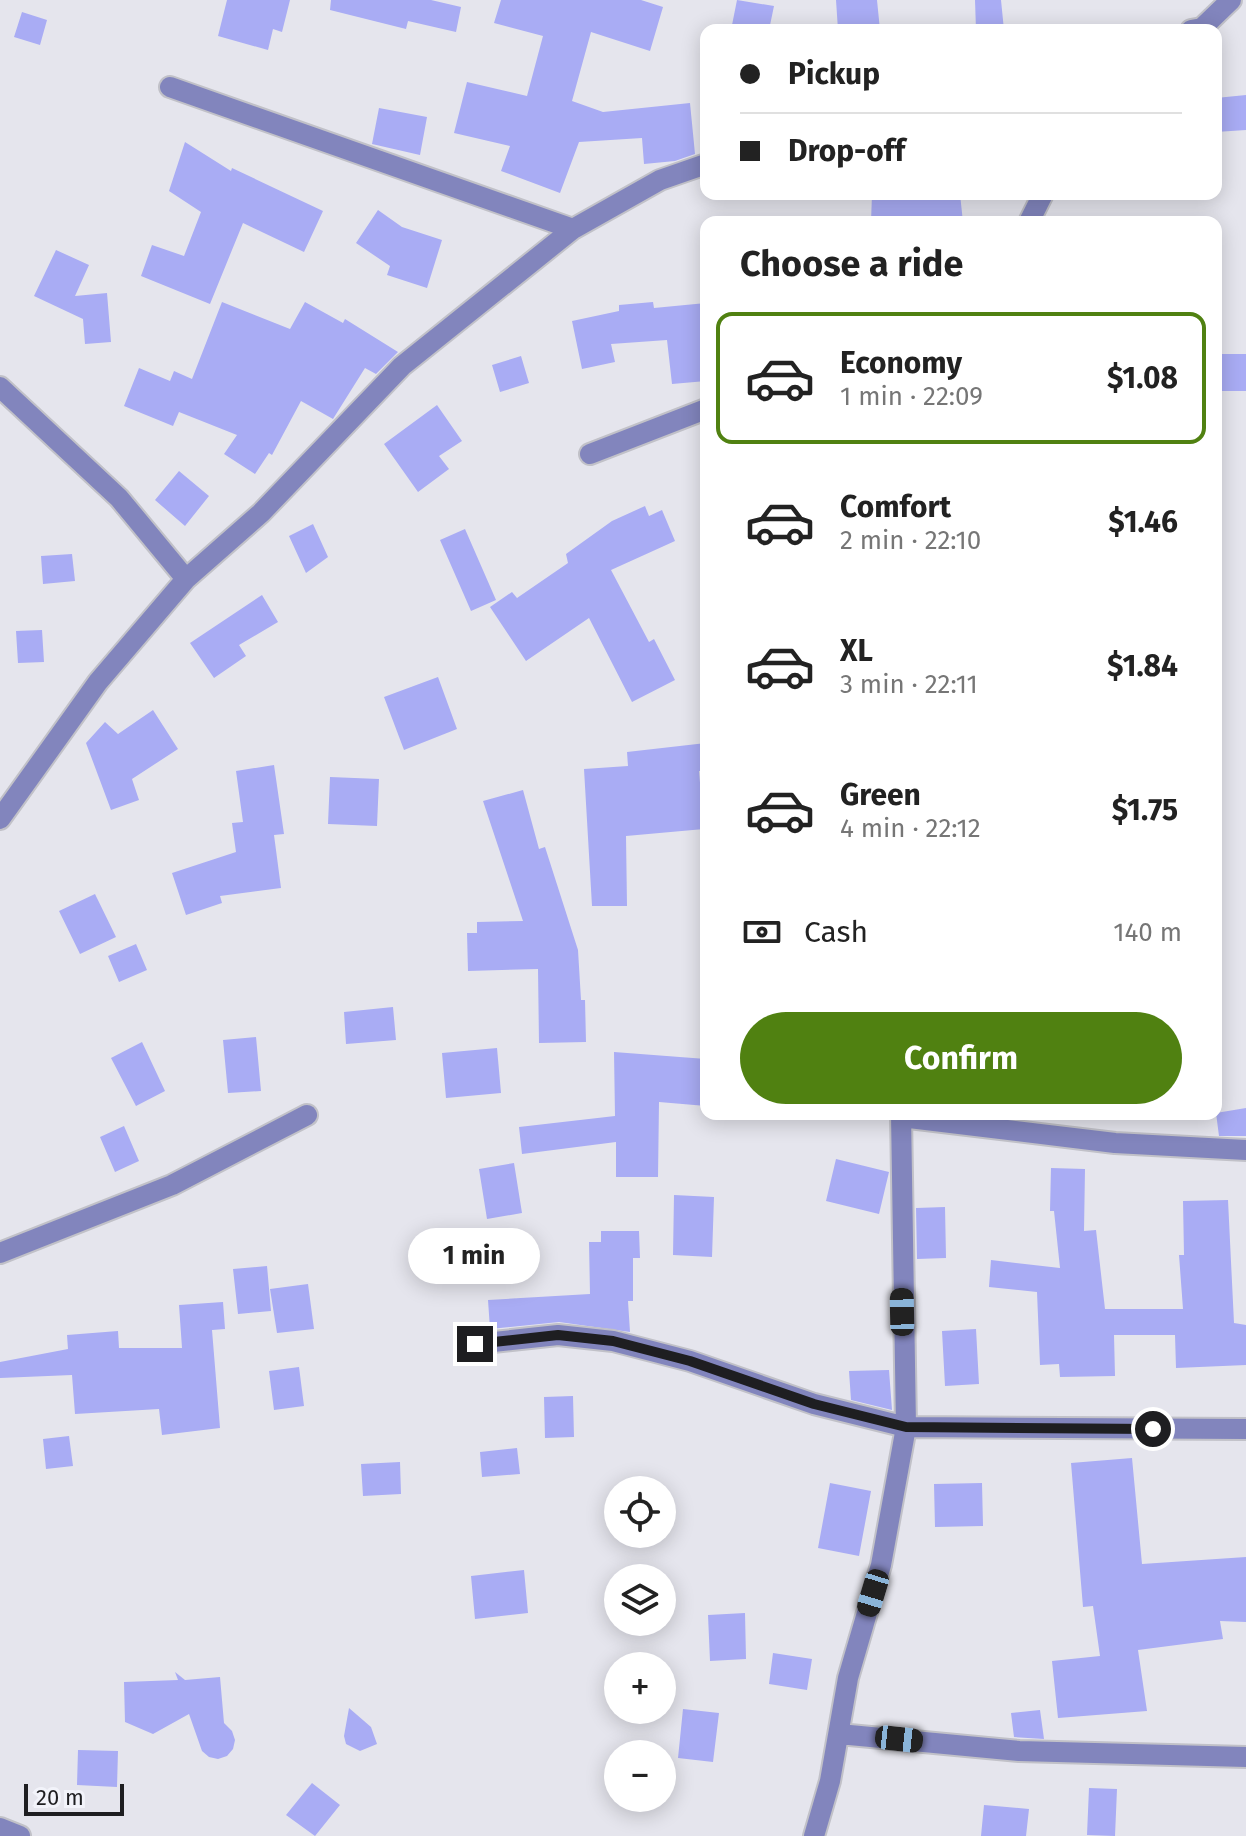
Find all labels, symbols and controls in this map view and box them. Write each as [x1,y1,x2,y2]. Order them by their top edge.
text: Pickup [788,56,880,92]
text: Drop-off [788,133,905,169]
text: Choose a ride [740,242,963,286]
icon: car [744,342,816,414]
text: Economy [840,345,962,381]
text: $1.08 [1107,360,1178,396]
text: 1 min · 22:09 [840,381,983,412]
icon: car [744,486,816,558]
text: Comfort [840,489,951,525]
text: $1.46 [1108,504,1178,540]
text: 2 min · 22:10 [840,525,981,556]
icon: car [744,630,816,702]
text: XL [840,633,873,669]
text: $1.84 [1107,648,1178,684]
text: 3 min · 22:11 [840,669,978,700]
icon: car [744,774,816,846]
text: Green [840,777,921,813]
text: $1.75 [1112,792,1178,828]
text: 4 min · 22:12 [840,813,981,844]
icon: cash [740,910,784,954]
text: Cash [804,914,868,950]
text: 140 m [1113,917,1182,948]
button: Confirm [740,1012,1182,1104]
callout: 1 min [409,1228,541,1284]
text: 1 min [443,1240,505,1271]
car [890,1288,914,1336]
route end [457,1326,493,1362]
route start [1135,1411,1171,1447]
map controls [604,1476,676,1812]
button: locate [604,1476,676,1548]
button: layers [604,1564,676,1636]
car [855,1567,891,1619]
button: + [604,1652,676,1724]
car [874,1725,924,1753]
button: − [604,1740,676,1812]
scale bar [24,1780,124,1816]
text: 20 m [36,1784,84,1811]

